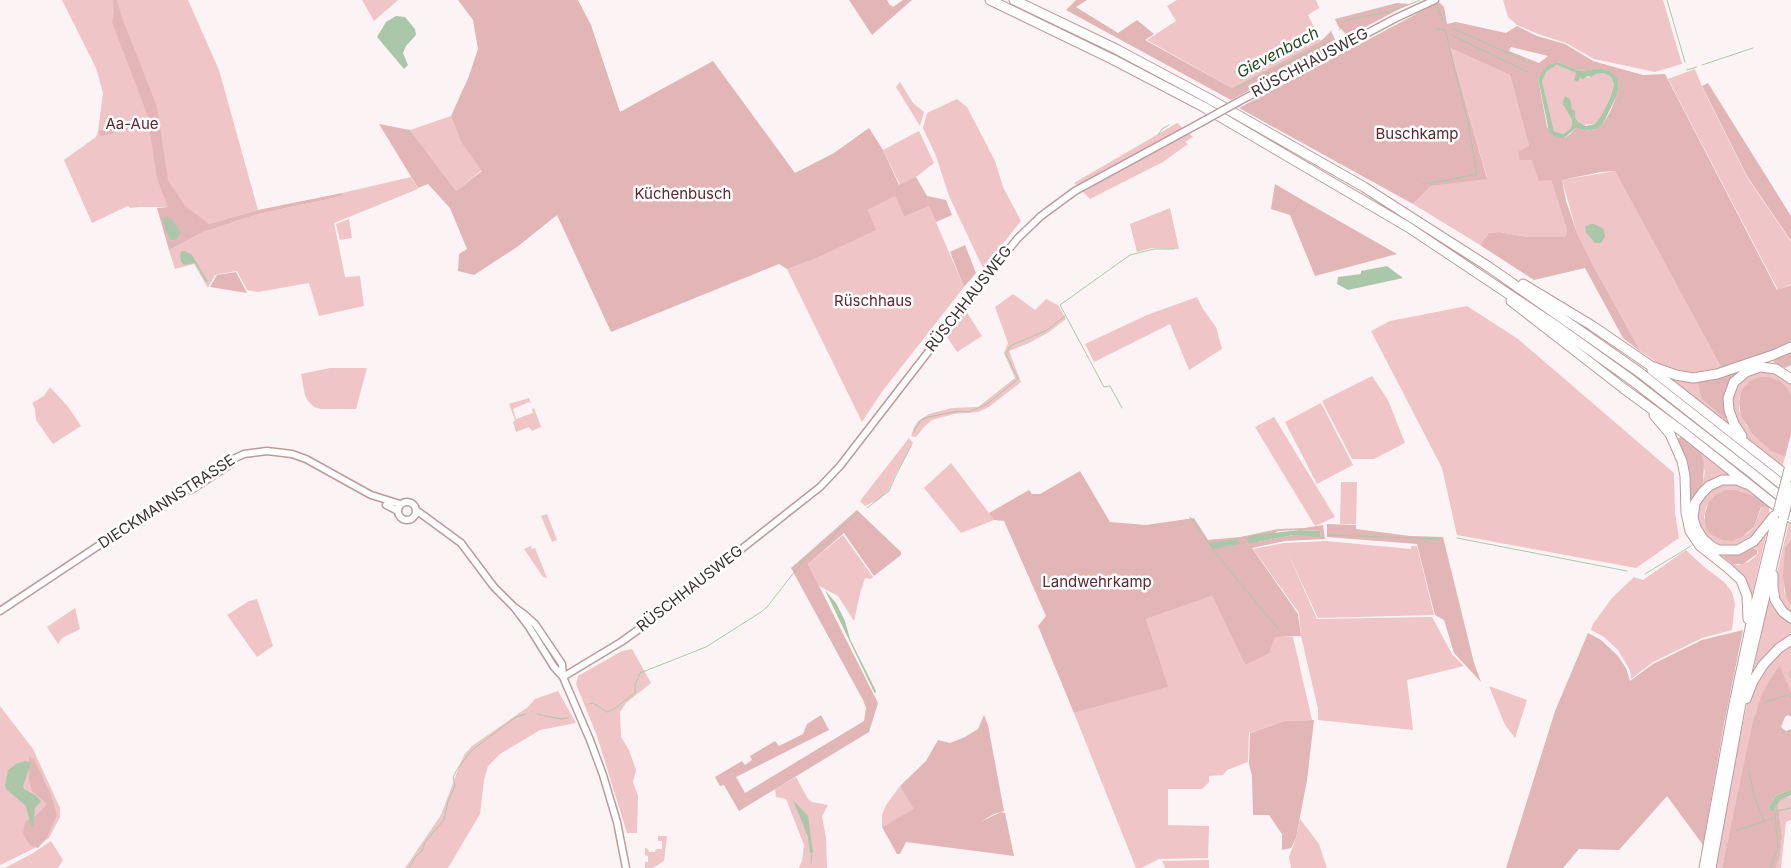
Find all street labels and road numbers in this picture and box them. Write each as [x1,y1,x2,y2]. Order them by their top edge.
street label: RÜSCHHAUSWEG [1249,25,1371,101]
street label: RÜSCHHAUSWEG [922,242,1016,356]
street label: DIECKMANNSTRASSE [95,451,239,553]
street label: RÜSCHHAUSWEG [633,542,747,636]

